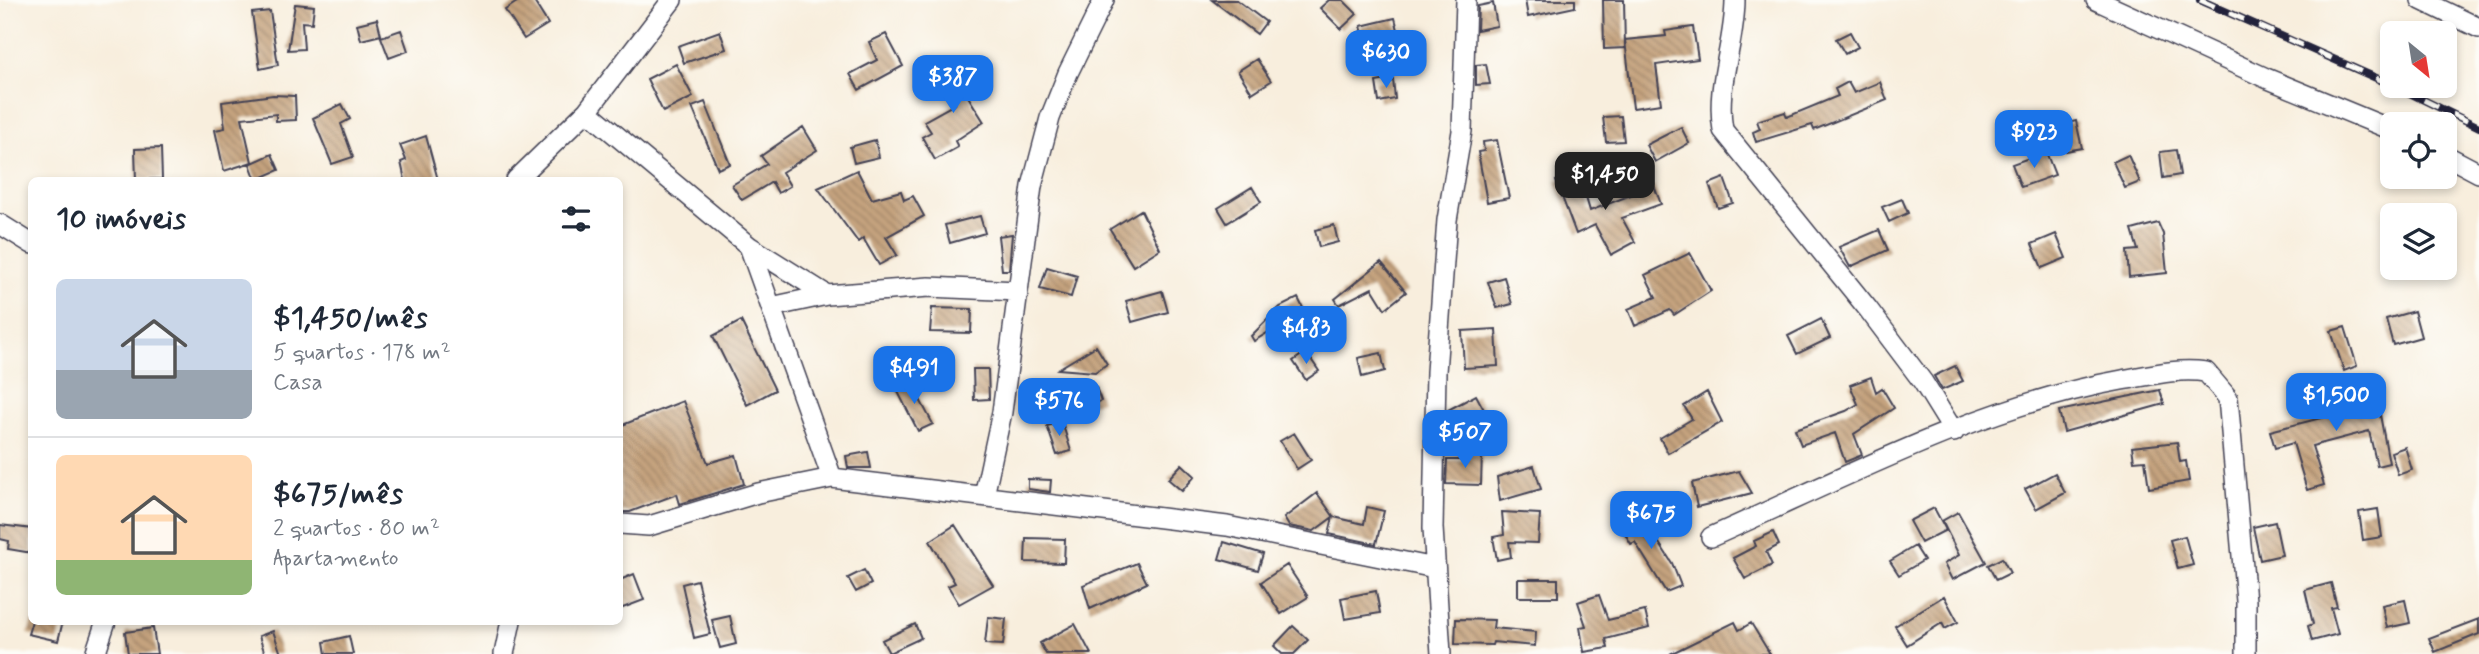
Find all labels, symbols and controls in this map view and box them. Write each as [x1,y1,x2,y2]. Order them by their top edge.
north arrow [2380,21,2457,98]
map controls [2380,21,2457,280]
pin: $630 [1345,31,1427,90]
text: $630 [1362,38,1410,68]
pin: $387 [912,55,994,115]
text: $387 [928,63,978,93]
pin: $923 [1993,110,2075,170]
button: locate [2380,112,2457,189]
text: $923 [2011,118,2057,148]
pin: $1,450 [1548,152,1662,212]
text: $1,450 [1571,160,1639,190]
text: 10 imóveis [56,200,186,239]
icon: filters [557,200,595,238]
button: layers [2380,203,2457,280]
text: $1,450/mês [273,299,427,338]
pin: $483 [1265,306,1347,366]
icon: home [112,307,196,391]
text: $483 [1282,314,1330,344]
text: 5 quartos · 178 m² [273,338,451,368]
pin: $491 [873,346,955,406]
text: $491 [889,354,939,384]
text: Casa [273,368,323,398]
pin: $1,500 [2279,374,2393,433]
pin: $576 [1018,378,1100,438]
text: $1,500 [2302,381,2370,411]
text: $576 [1034,386,1084,416]
pin: $507 [1424,410,1506,470]
text: $507 [1438,418,1492,448]
text: $675/mês [273,475,403,514]
icon: home [112,483,196,567]
pin: $675 [1610,491,1692,551]
text: $675 [1626,499,1676,529]
text: 2 quartos · 80 m² [273,514,440,544]
text: Apartamento [273,544,399,574]

